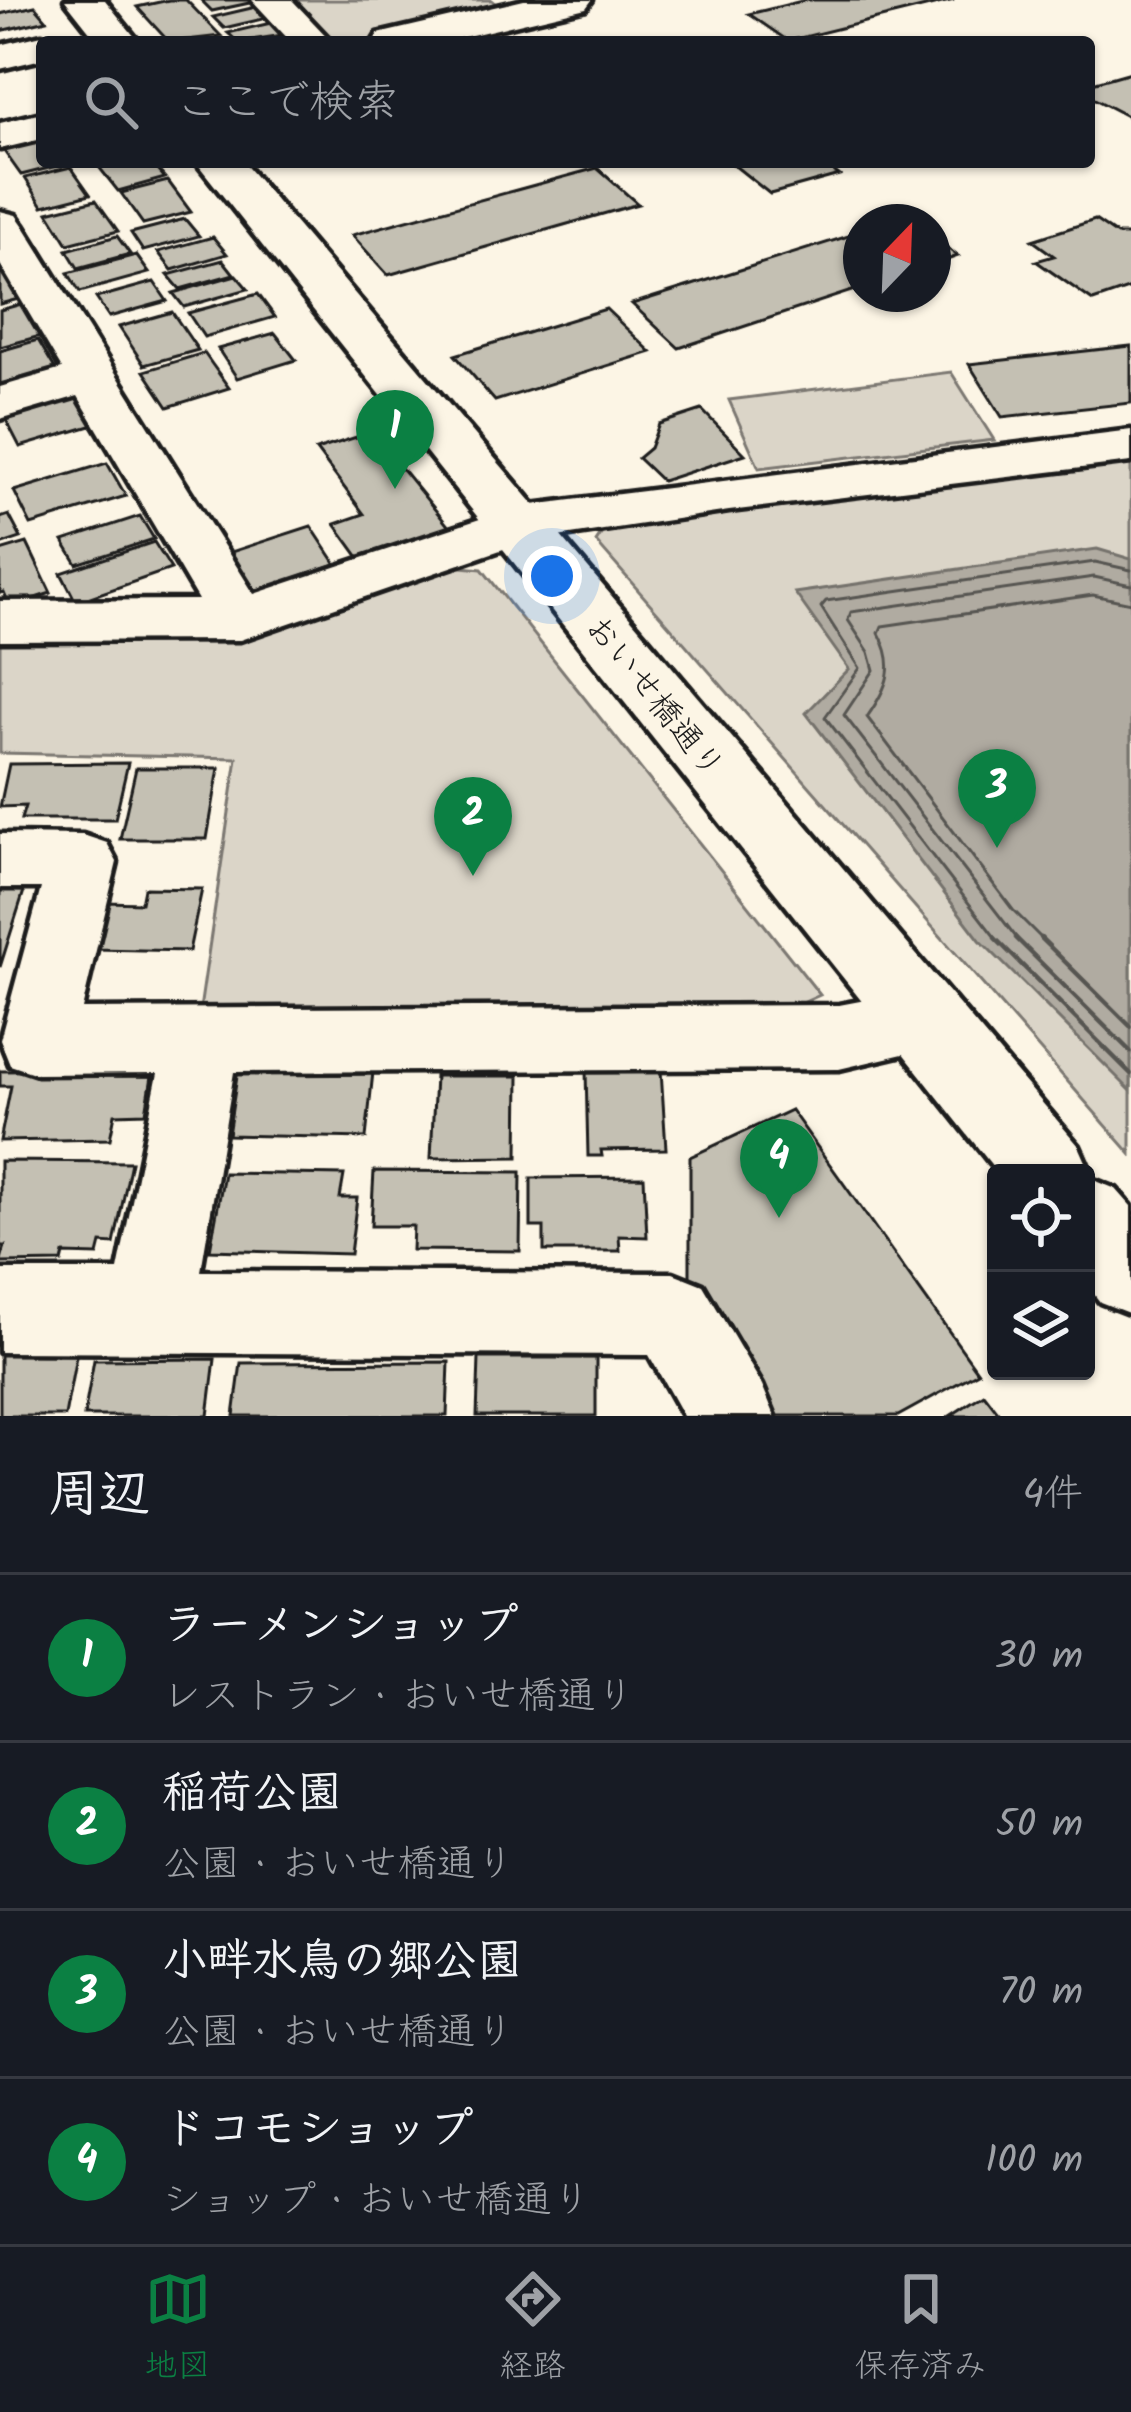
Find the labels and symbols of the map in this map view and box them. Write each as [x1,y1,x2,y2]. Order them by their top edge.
north arrow [843,204,951,312]
pin: 1 [356,390,434,489]
your location [522,546,582,606]
street label: おいせ橋通り [570,605,736,792]
pin: 3 [958,749,1036,848]
pin: 2 [434,777,512,876]
pin: 4 [740,1119,818,1218]

